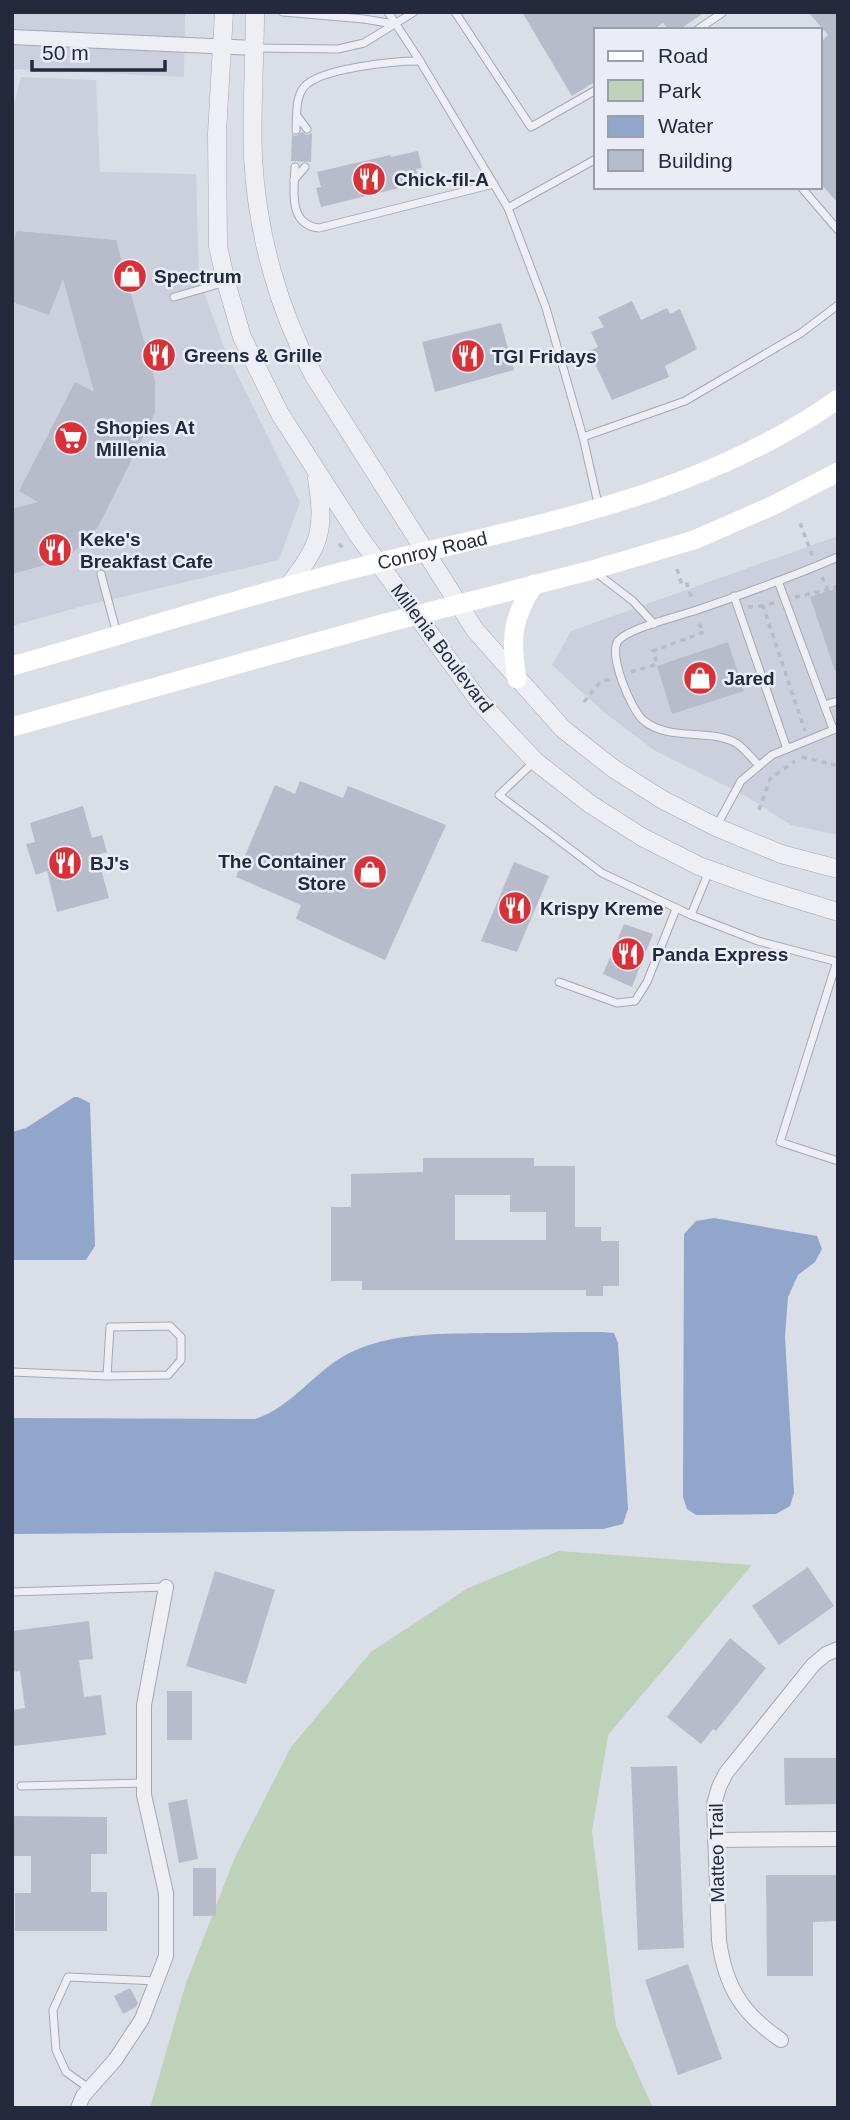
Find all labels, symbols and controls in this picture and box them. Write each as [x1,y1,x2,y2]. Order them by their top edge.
scale bar [32,28,164,72]
legend [594,28,822,189]
text: 50 m [42,41,89,64]
text: Road [658,44,708,67]
text: Park [658,79,702,102]
text: Water [658,114,713,137]
text: Building [658,149,733,172]
restaurant icon: Chick-fil-A [350,160,388,198]
place label: Chick-fil-A [394,169,489,190]
shop icon: Spectrum [111,257,149,295]
place label: Spectrum [154,266,242,287]
restaurant icon: Greens & Grille [140,336,178,374]
restaurant icon: TGI Fridays [449,337,487,375]
place label: Greens & Grille [184,345,322,366]
place label: TGI Fridays [492,346,597,367]
place label: Shopies At Millenia [96,417,195,460]
supermarket icon: Shopies At Millenia [52,419,90,457]
street label: Conroy Road [375,527,489,573]
place label: Keke's Breakfast Cafe [80,529,213,572]
restaurant icon: Keke's Breakfast Cafe [36,531,74,569]
street label: Millenia Boulevard [387,580,497,716]
shop icon: Jared [681,659,719,697]
place label: Jared [724,668,775,689]
restaurant icon: BJ's [46,844,84,882]
place label: The Container Store [218,851,347,894]
place label: BJ's [90,853,129,874]
shop icon: The Container Store [351,853,389,891]
restaurant icon: Krispy Kreme [496,889,534,927]
place label: Krispy Kreme [540,898,664,919]
restaurant icon: Panda Express [609,935,647,973]
place label: Panda Express [652,944,788,965]
street label: Matteo Trail [706,1803,728,1903]

